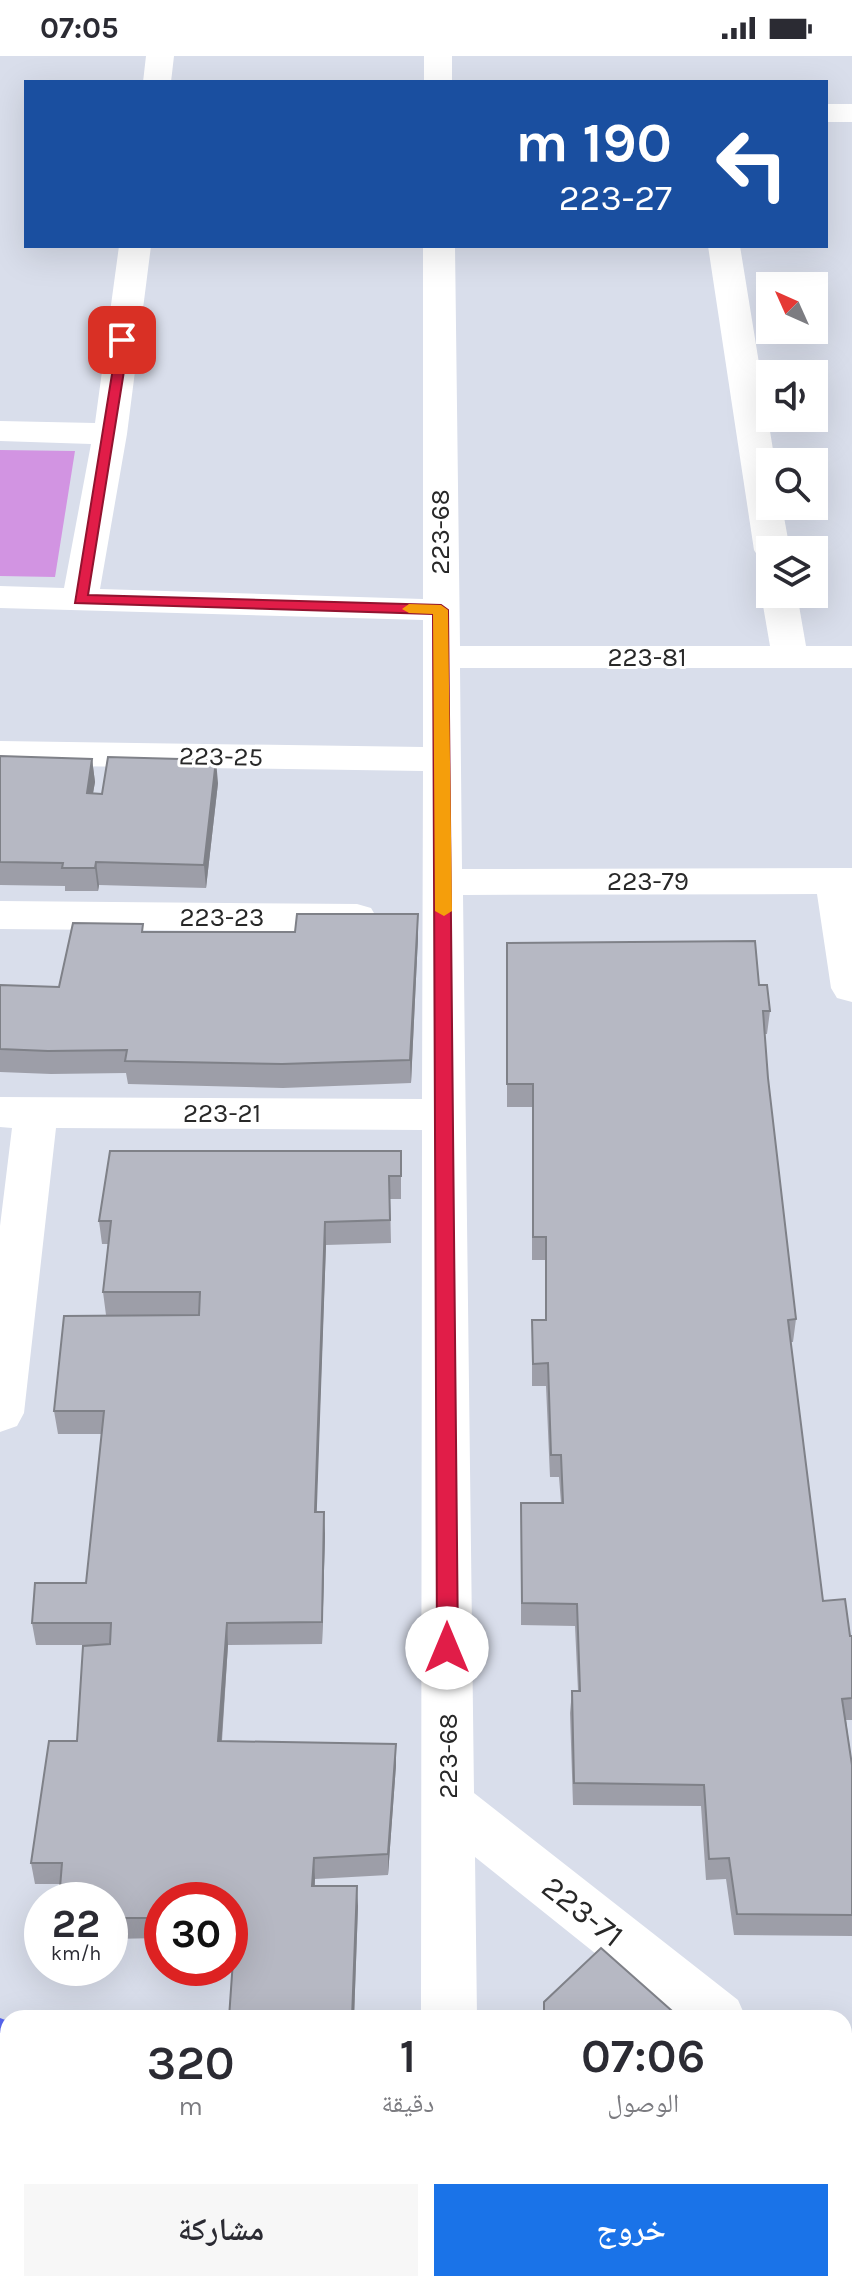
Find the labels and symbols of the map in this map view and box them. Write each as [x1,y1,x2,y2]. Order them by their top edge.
north arrow [756,272,828,344]
pin [88,306,156,374]
street label: 223-68 [425,489,456,575]
street label: 223-81 [607,642,687,673]
street label: 223-25 [179,740,263,773]
street label: 223-79 [607,866,689,897]
street label: 223-23 [180,902,264,933]
street label: 223-21 [183,1098,261,1129]
position arrow [405,1606,489,1690]
street label: 223-68 [433,1713,464,1799]
street label: 223-71 [535,1868,631,1955]
speed limit sign: 30 [144,1882,248,1986]

